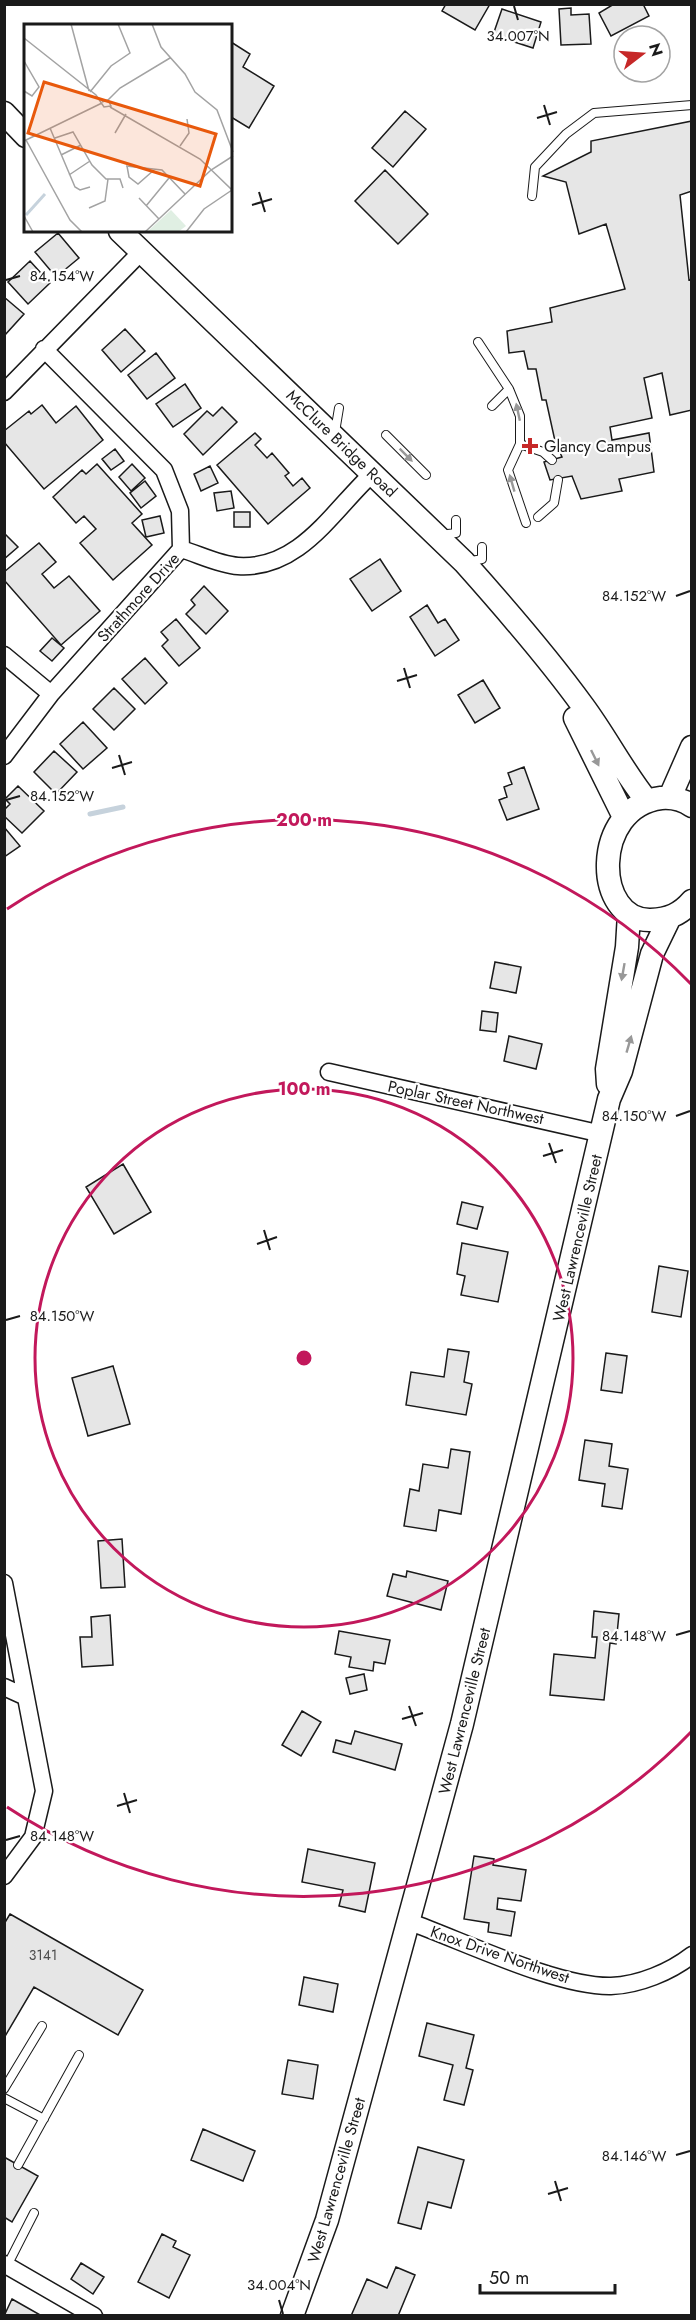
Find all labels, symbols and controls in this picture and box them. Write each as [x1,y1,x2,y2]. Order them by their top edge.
inset map [24,24,232,232]
north arrow [612,24,672,84]
text: 34.007°N [486,25,550,47]
text: N [643,40,669,59]
text: 84.154°W [30,265,94,287]
street label: McClure Bridge Road [281,384,402,502]
one-way arrow [513,403,522,422]
place label: Glancy Campus [544,435,651,458]
marker: Glancy Campus [521,437,539,455]
one-way arrow [399,448,414,462]
one-way arrow [506,474,516,492]
street label: Strathmore Drive [92,548,185,647]
text: 84.152°W [602,585,666,607]
one-way arrow [591,750,600,767]
text: 84.152°W [30,785,94,807]
text: 200 m [276,807,332,833]
one-way arrow [618,962,627,981]
one-way arrow [625,1035,634,1053]
street label: Poplar Street Northwest [386,1075,546,1130]
text: 100 m [277,1076,331,1102]
text: 84.150°W [602,1105,666,1127]
street label: West Lawrenceville Street [547,1152,608,1324]
text: 84.150°W [30,1305,94,1327]
centre of rings [294,1348,314,1368]
street label: West Lawrenceville Street [433,1625,496,1797]
text: 84.148°W [602,1625,666,1647]
text: 84.148°W [30,1825,94,1847]
street label: Knox Drive Northwest [427,1920,573,1989]
house number: 3141 [29,1945,57,1965]
street label: West Lawrenceville Street [302,2095,371,2265]
text: 84.146°W [602,2145,666,2167]
scale bar [480,2257,615,2295]
text: 50 m [489,2265,529,2291]
text: 34.004°N [247,2274,311,2296]

